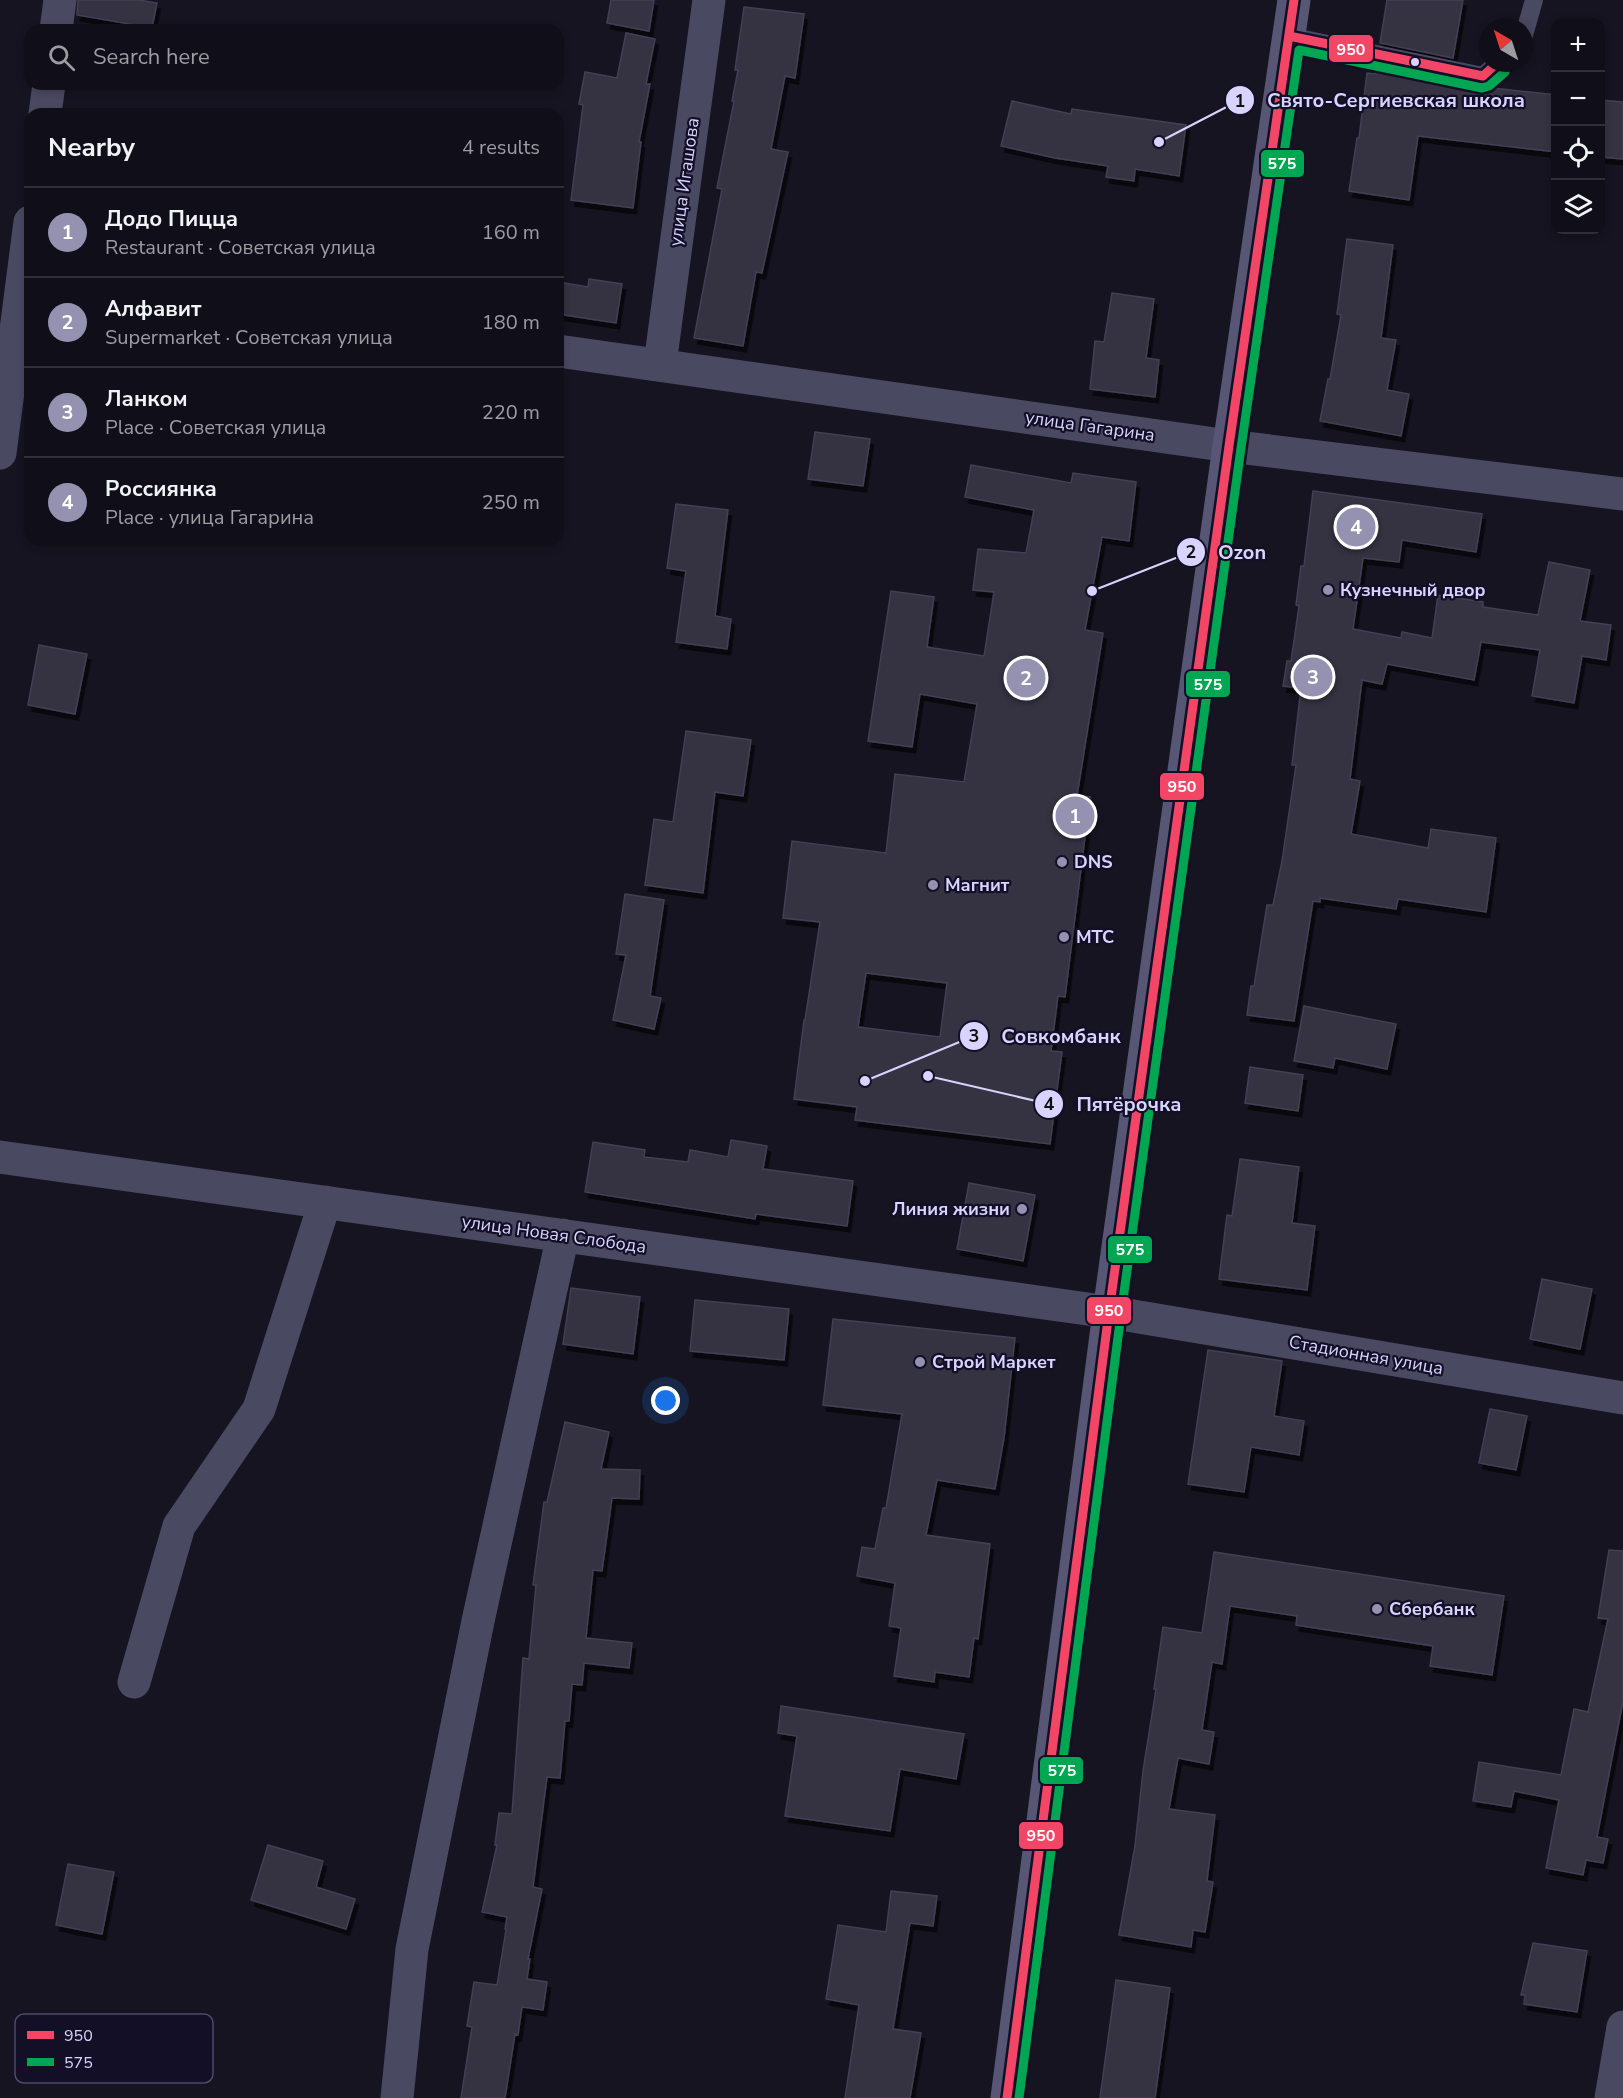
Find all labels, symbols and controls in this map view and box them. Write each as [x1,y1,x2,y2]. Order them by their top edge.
north arrow [1479,18,1533,72]
map controls [1551,18,1605,234]
button: + [1551,18,1605,72]
search box [24,24,564,90]
line badge: 950 [1328,34,1374,63]
text: 950 [1337,39,1365,61]
icon: search [45,41,78,74]
text: Search here [93,42,210,72]
unlabelled marker [1409,56,1421,68]
button: − [1551,72,1605,126]
callout: Свято-Сергиевская школа [1225,81,1537,119]
text: Свято-Сергиевская школа [1267,87,1525,114]
text: 1 [1235,89,1245,113]
street label: улица Игашова [663,116,705,248]
button: locate [1551,126,1605,180]
text: Nearby [48,130,135,165]
text: 4 results [462,134,540,161]
line badge: 575 [1260,149,1305,178]
text: 575 [1268,153,1296,175]
button: layers [1551,180,1605,234]
text: Додо Пицца [105,204,238,234]
text: 1 [62,219,74,246]
text: 160 m [482,219,540,246]
text: Restaurant · Советская улица [105,234,376,261]
text: Алфавит [105,294,201,324]
text: 2 [62,309,74,336]
text: 180 m [482,309,540,336]
text: Supermarket · Советская улица [105,324,393,351]
text: Ланком [105,384,188,414]
text: 3 [62,399,74,426]
text: 220 m [482,399,540,426]
street label: улица Гагарина [1024,405,1156,447]
text: Place · Советская улица [105,414,326,441]
text: Россиянка [105,474,217,504]
text: 4 [62,489,74,516]
text: 250 m [482,489,540,516]
text: Place · улица Гагарина [105,504,314,531]
pin: 4 [1336,504,1376,550]
callout: Ozon [1176,533,1278,571]
text: Ozon [1218,539,1266,566]
text: 2 [1186,540,1196,564]
place label: Кузнечный двор [1340,578,1486,602]
marker: Кузнечный двор [1321,583,1335,597]
pin: 3 [1294,654,1332,700]
pin: 2 [1006,656,1046,700]
line badge: 575 [1185,670,1231,698]
text: 575 [1194,674,1222,696]
line badge: 950 [1159,772,1205,801]
text: 950 [1168,776,1196,798]
pin: 1 [1056,794,1094,838]
place label: DNS [1074,850,1113,874]
marker: DNS [1055,855,1069,869]
place label: Магнит [945,873,1010,897]
marker: Магнит [926,878,940,892]
place label: МТС [1076,925,1114,949]
marker: МТС [1057,930,1071,944]
callout: Совкомбанк [959,1017,1132,1055]
text: Совкомбанк [1001,1023,1122,1050]
text: 3 [969,1024,979,1048]
callout: Пятёрочка [1034,1085,1193,1123]
text: Пятёрочка [1077,1091,1182,1118]
text: 4 [1044,1092,1055,1116]
place label: Линия жизни [892,1197,1010,1221]
marker: Линия жизни [1015,1202,1029,1216]
street label: улица Новая Слобода [460,1209,648,1259]
line badge: 575 [1107,1235,1153,1264]
text: 575 [1116,1239,1144,1261]
line badge: 950 [1086,1296,1132,1325]
text: 950 [1095,1300,1123,1322]
street label: Стадионная улица [1287,1330,1445,1380]
place label: Строй Маркет [932,1350,1056,1374]
marker: Строй Маркет [913,1355,927,1369]
your location [651,1386,680,1415]
place label: Сбербанк [1389,1597,1476,1621]
marker: Сбербанк [1370,1602,1384,1616]
line badge: 575 [1039,1756,1084,1785]
text: 575 [1048,1760,1076,1782]
line badge: 950 [1018,1821,1064,1850]
text: 950 [1027,1825,1055,1847]
legend [15,2014,213,2083]
text: 950 [64,2025,93,2047]
text: 575 [64,2052,93,2074]

